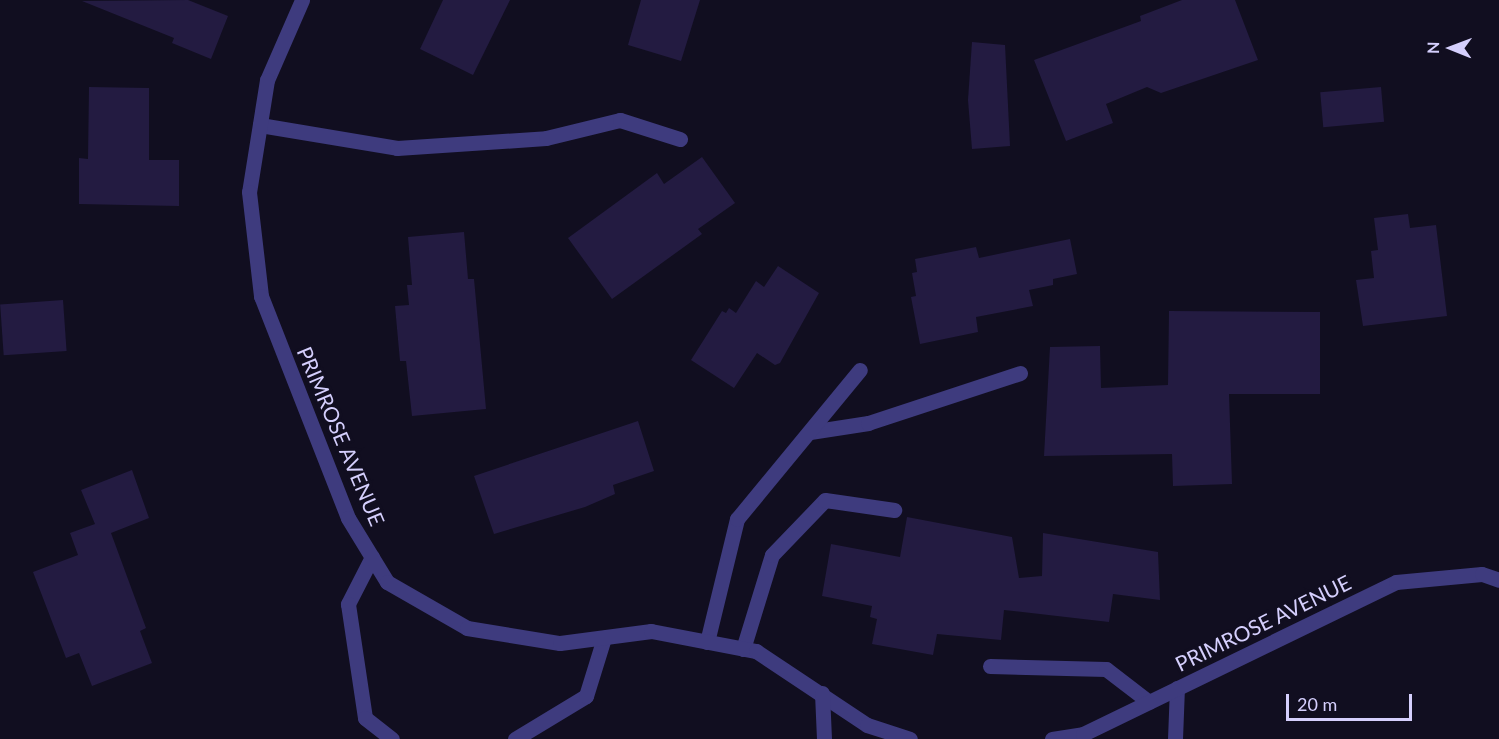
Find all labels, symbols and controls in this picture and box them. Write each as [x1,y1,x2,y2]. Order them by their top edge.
north arrow [1421,18,1481,78]
text: N [1423,41,1442,54]
street label: PRIMROSE AVENUE [292,342,390,530]
street label: PRIMROSE AVENUE [1171,569,1355,677]
scale bar [1289,682,1415,720]
text: 20 m [1297,693,1337,715]

